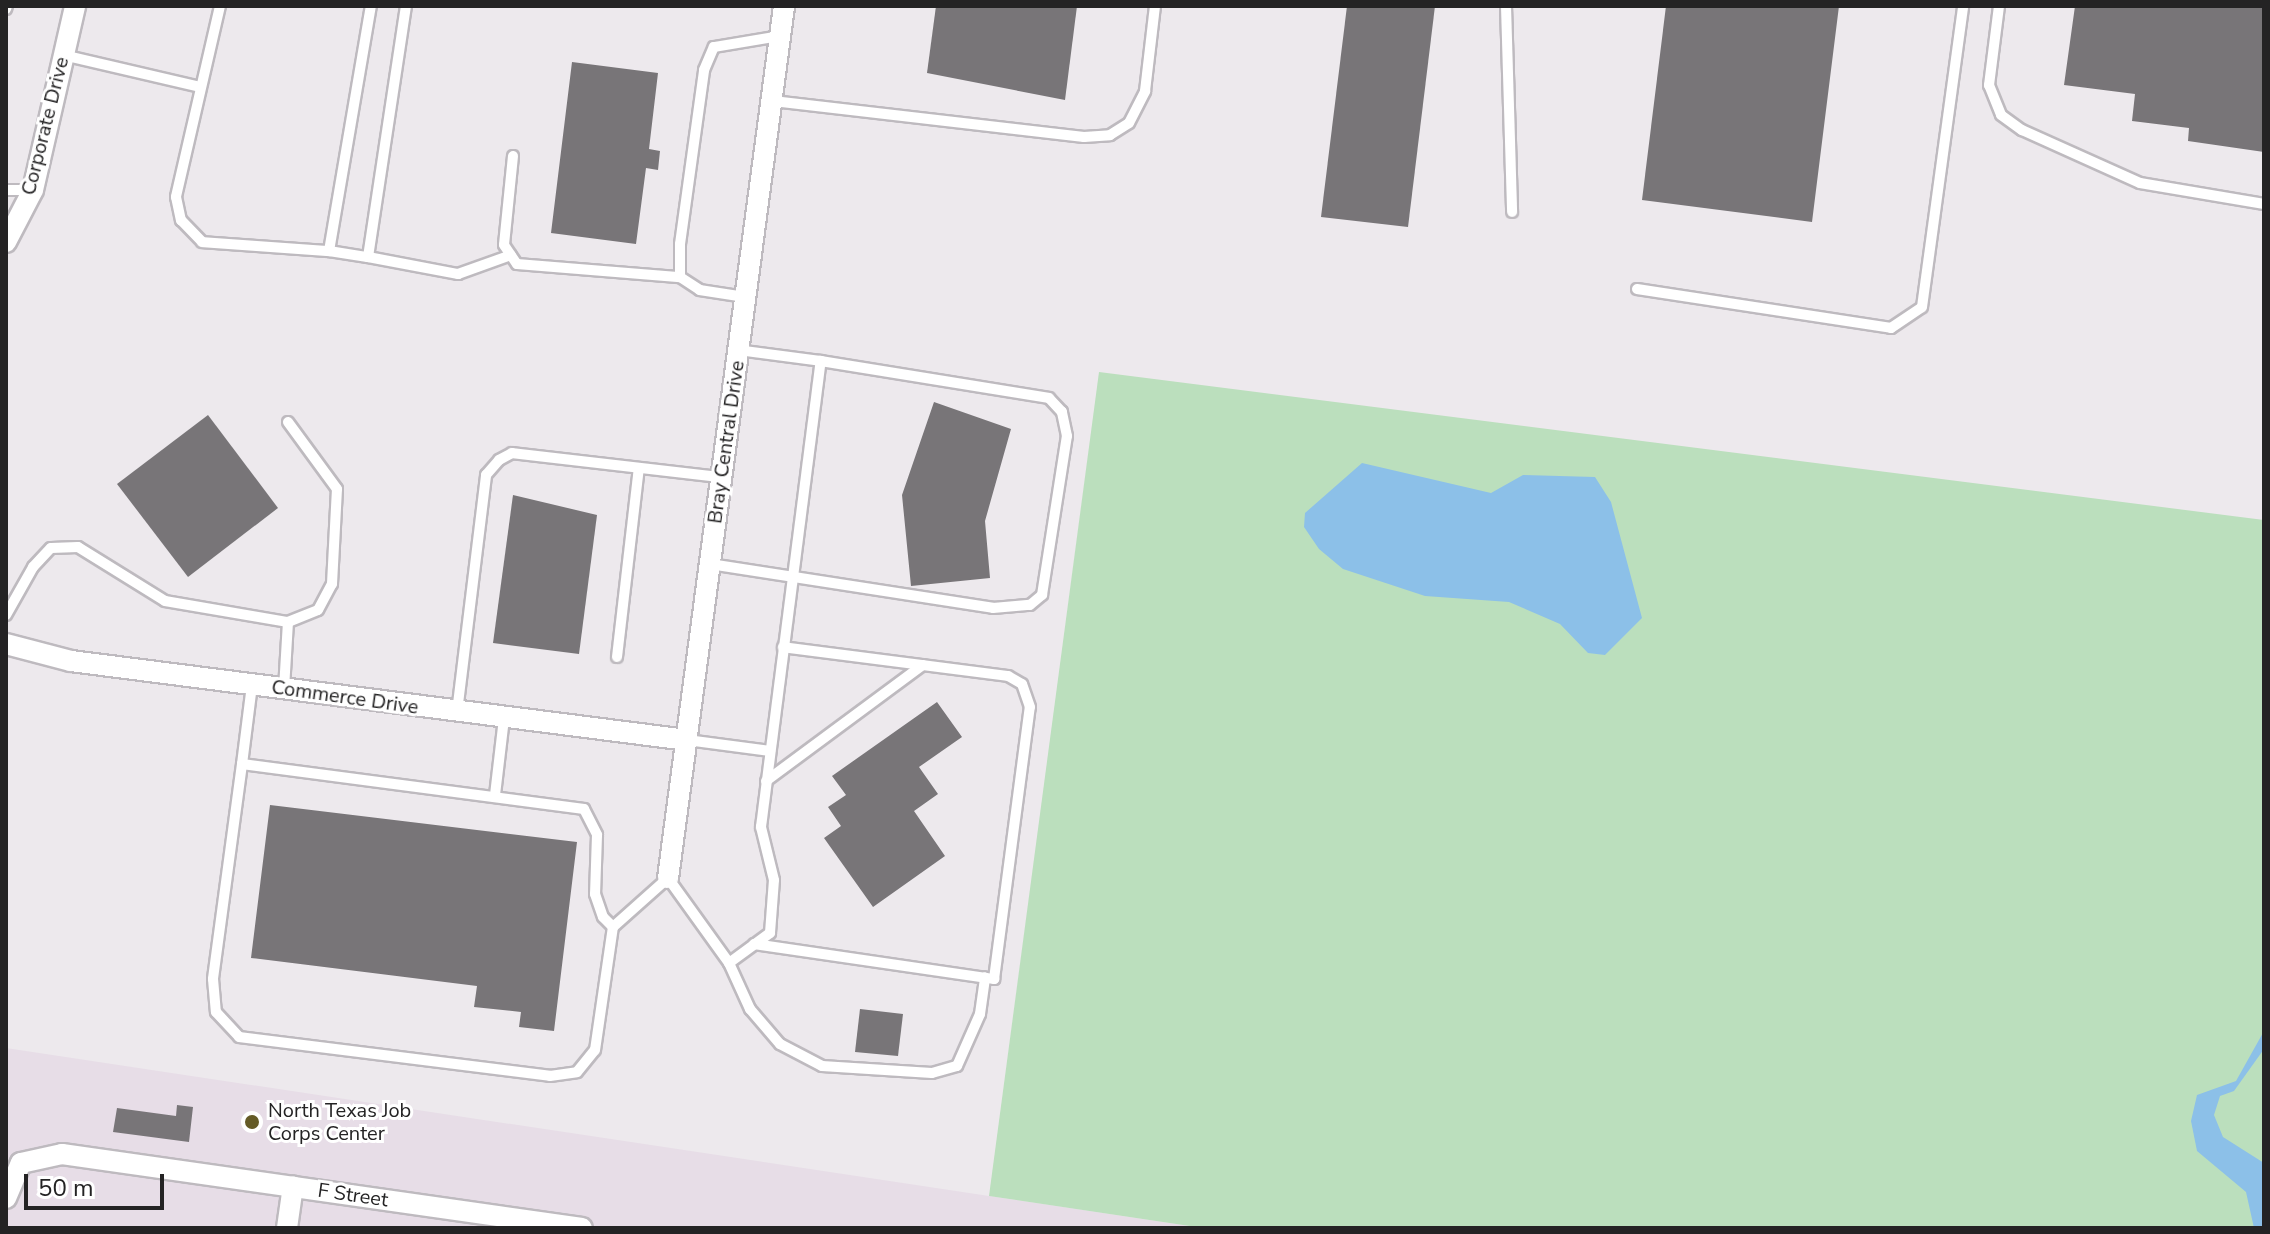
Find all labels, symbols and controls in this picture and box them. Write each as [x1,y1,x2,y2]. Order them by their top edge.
street label: Corporate Drive [16,54,74,198]
street label: Bray Central Drive [703,359,749,525]
street label: Commerce Drive [270,675,420,719]
place label: North Texas Job Corps Center [268,1098,411,1145]
marker: North Texas Job Corps Center [243,1113,261,1131]
scale bar [28,1158,168,1208]
text: 50 m [38,1172,94,1204]
street label: F Street [316,1178,390,1212]

